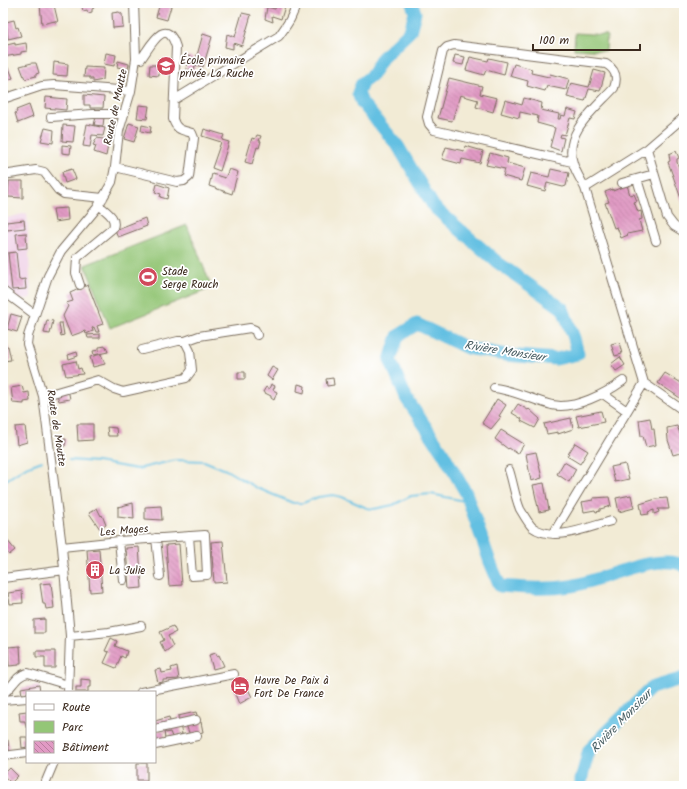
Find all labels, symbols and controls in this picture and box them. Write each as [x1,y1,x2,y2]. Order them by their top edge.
scale bar [533,26,640,52]
text: 100 m [539,31,570,50]
place label: École primaire privée La Ruche [179,52,253,83]
school or university icon: École primaire privée La Ruche [155,55,177,77]
street label: Route de Moutte [99,67,133,147]
place label: Stade Serge Rouch [162,263,219,294]
sports icon: Stade Serge Rouch [137,266,159,288]
water label: Rivière Monsieur [463,336,550,368]
street label: Route de Moutte [41,388,71,468]
street label: Les Mages [99,520,149,542]
building icon: La Julie [84,559,106,581]
place label: La Julie [109,562,145,580]
place label: Havre De Paix à Fort De France [254,672,329,703]
hotel icon: Havre De Paix à Fort De France [229,675,251,697]
water label: Rivière Monsieur [586,683,659,757]
legend [26,691,156,763]
text: Route [62,698,91,717]
text: Parc [62,718,83,737]
text: Bâtiment [62,738,109,757]

